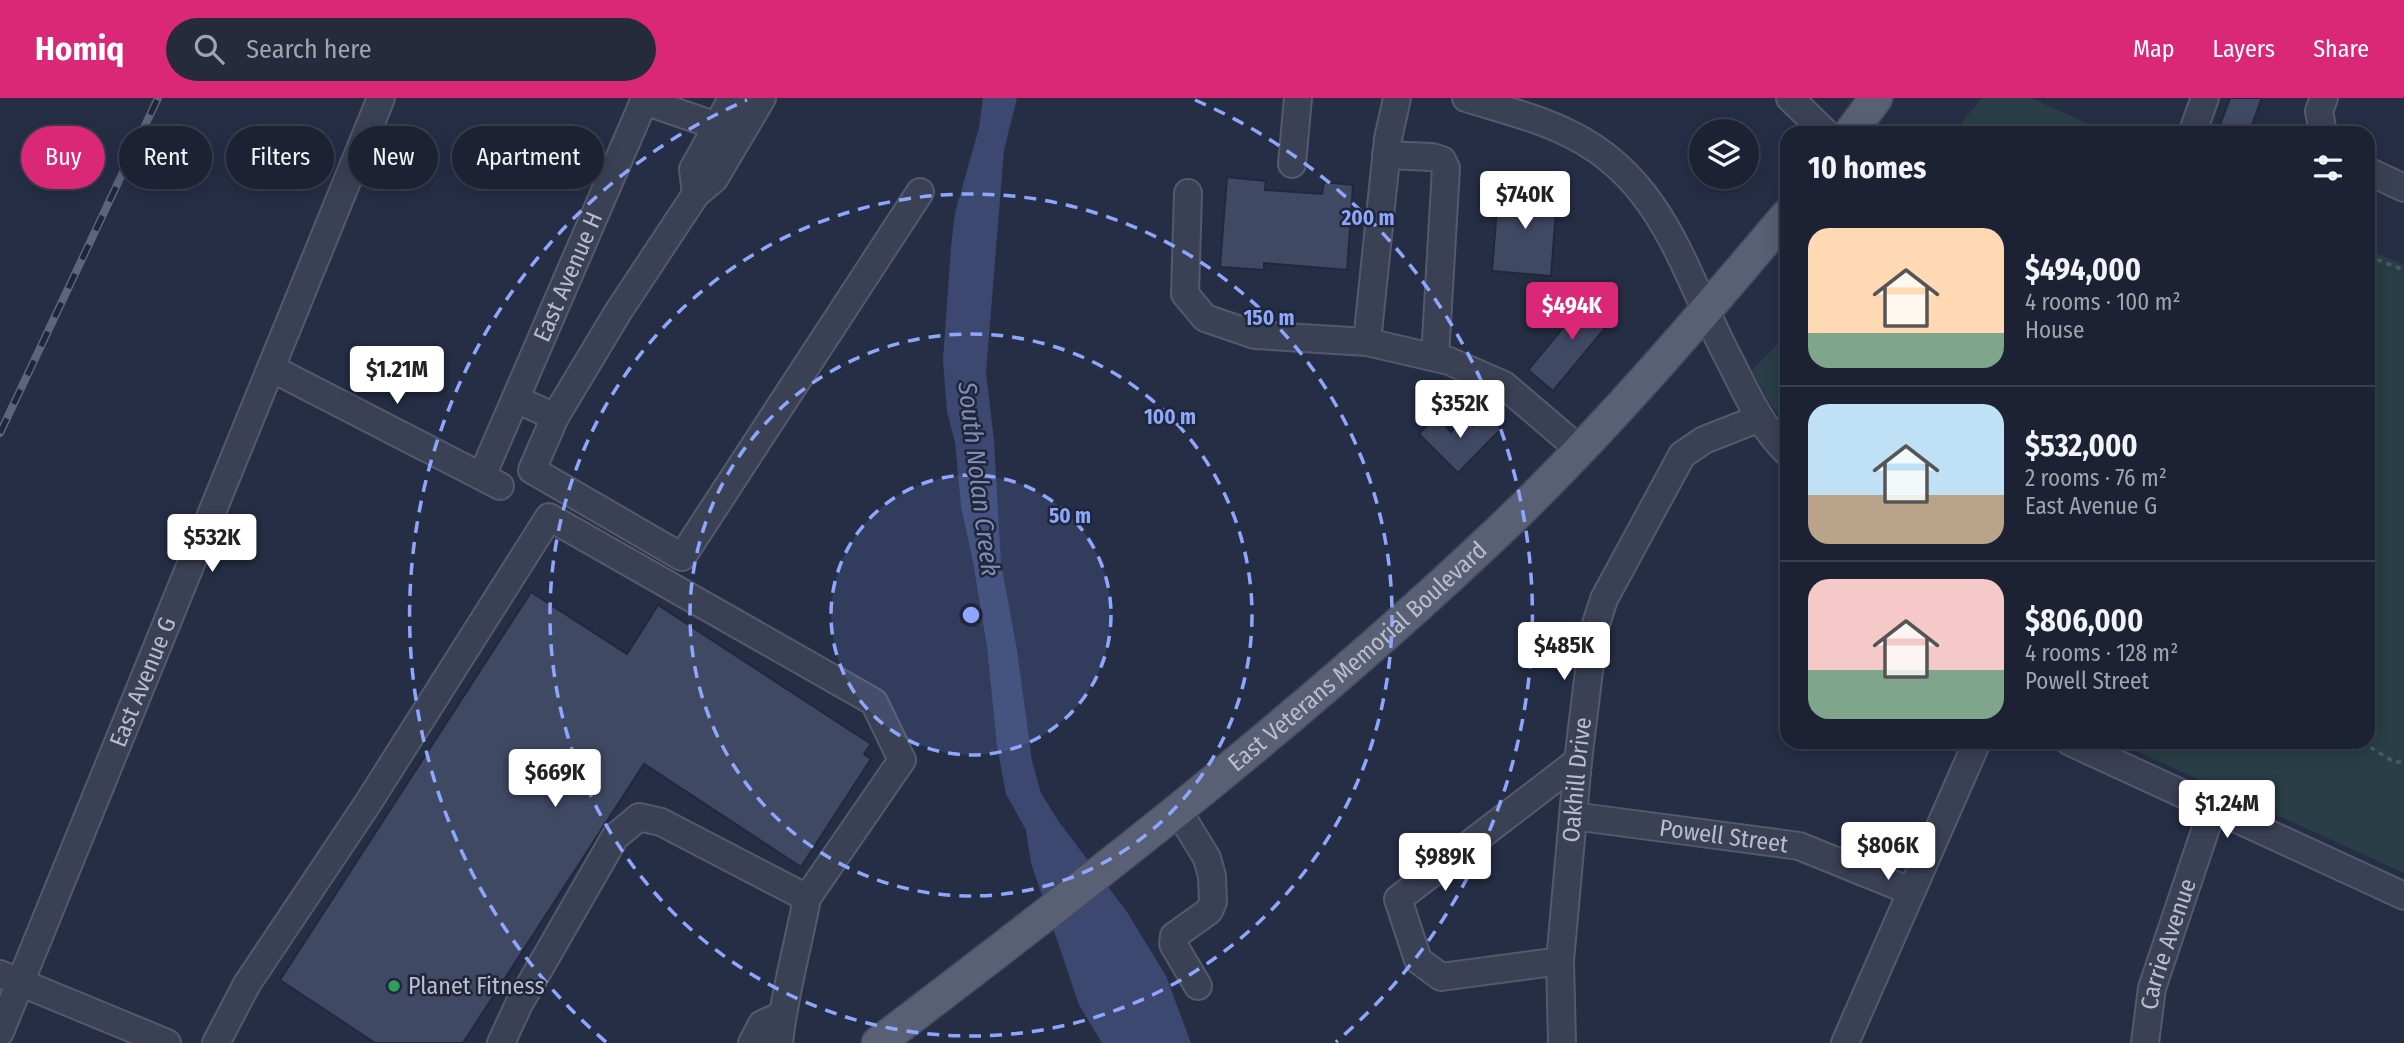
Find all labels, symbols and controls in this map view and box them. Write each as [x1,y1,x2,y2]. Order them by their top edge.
search box [166,18,656,81]
text: Homiq [35,29,124,69]
icon: search [190,30,228,68]
text: Search here [246,34,371,65]
text: Map [2133,35,2175,63]
text: Layers [2213,35,2275,63]
text: Share [2313,35,2369,63]
map controls [1689,119,1759,189]
button: layers [1689,119,1759,189]
chip: Buy [21,126,105,189]
chip: Rent [119,126,212,189]
chip: Filters [226,126,334,189]
chip: New [348,126,438,189]
chip: Apartment [452,126,604,189]
icon: filters [2309,149,2347,187]
text: 10 homes [1808,150,1926,186]
pin: $740K [1476,172,1574,231]
text: $740K [1496,180,1554,208]
text: 200 m [1340,205,1395,231]
street label: East Avenue H [528,208,608,346]
text: $494,000 [2025,252,2141,288]
icon: home [1864,256,1948,340]
pin: $494K [1523,282,1621,342]
text: 4 rooms · 100 m² [2025,288,2181,316]
text: $494K [1542,291,1602,319]
text: 150 m [1243,305,1295,331]
text: House [2025,316,2084,344]
pin: $1.21M [340,346,454,406]
text: $1.21M [366,355,428,383]
water label: South Nolan Creek [951,379,1006,578]
pin: $352K [1411,380,1509,440]
text: $352K [1431,389,1489,417]
text: 100 m [1144,404,1196,430]
text: $532,000 [2025,428,2138,464]
icon: home [1864,432,1948,516]
text: 2 rooms · 76 m² [2025,464,2167,492]
text: East Avenue G [2025,492,2157,520]
text: 50 m [1049,503,1091,529]
pin: $532K [163,514,261,574]
text: $532K [183,523,241,551]
street label: East Veterans Memorial Boulevard [1223,536,1492,777]
centre of rings [959,603,983,627]
text: $806,000 [2025,603,2143,639]
icon: home [1864,607,1948,691]
street label: East Avenue G [104,613,182,751]
pin: $485K [1515,622,1613,682]
text: $485K [1534,631,1594,659]
text: 4 rooms · 128 m² [2025,639,2178,667]
text: Powell Street [2025,667,2149,695]
street label: Oakhill Drive [1557,716,1597,844]
pin: $669K [506,750,604,809]
text: $669K [525,758,585,786]
pin: $1.24M [2170,780,2284,840]
text: $1.24M [2195,789,2259,817]
street label: Powell Street [1658,814,1790,858]
pin: $806K [1839,822,1937,882]
text: $806K [1857,831,1919,859]
pin: $989K [1396,834,1494,893]
text: $989K [1415,842,1475,870]
street label: Carrie Avenue [2135,875,2202,1011]
place label: Planet Fitness [408,972,545,1000]
marker: Planet Fitness [386,978,402,994]

